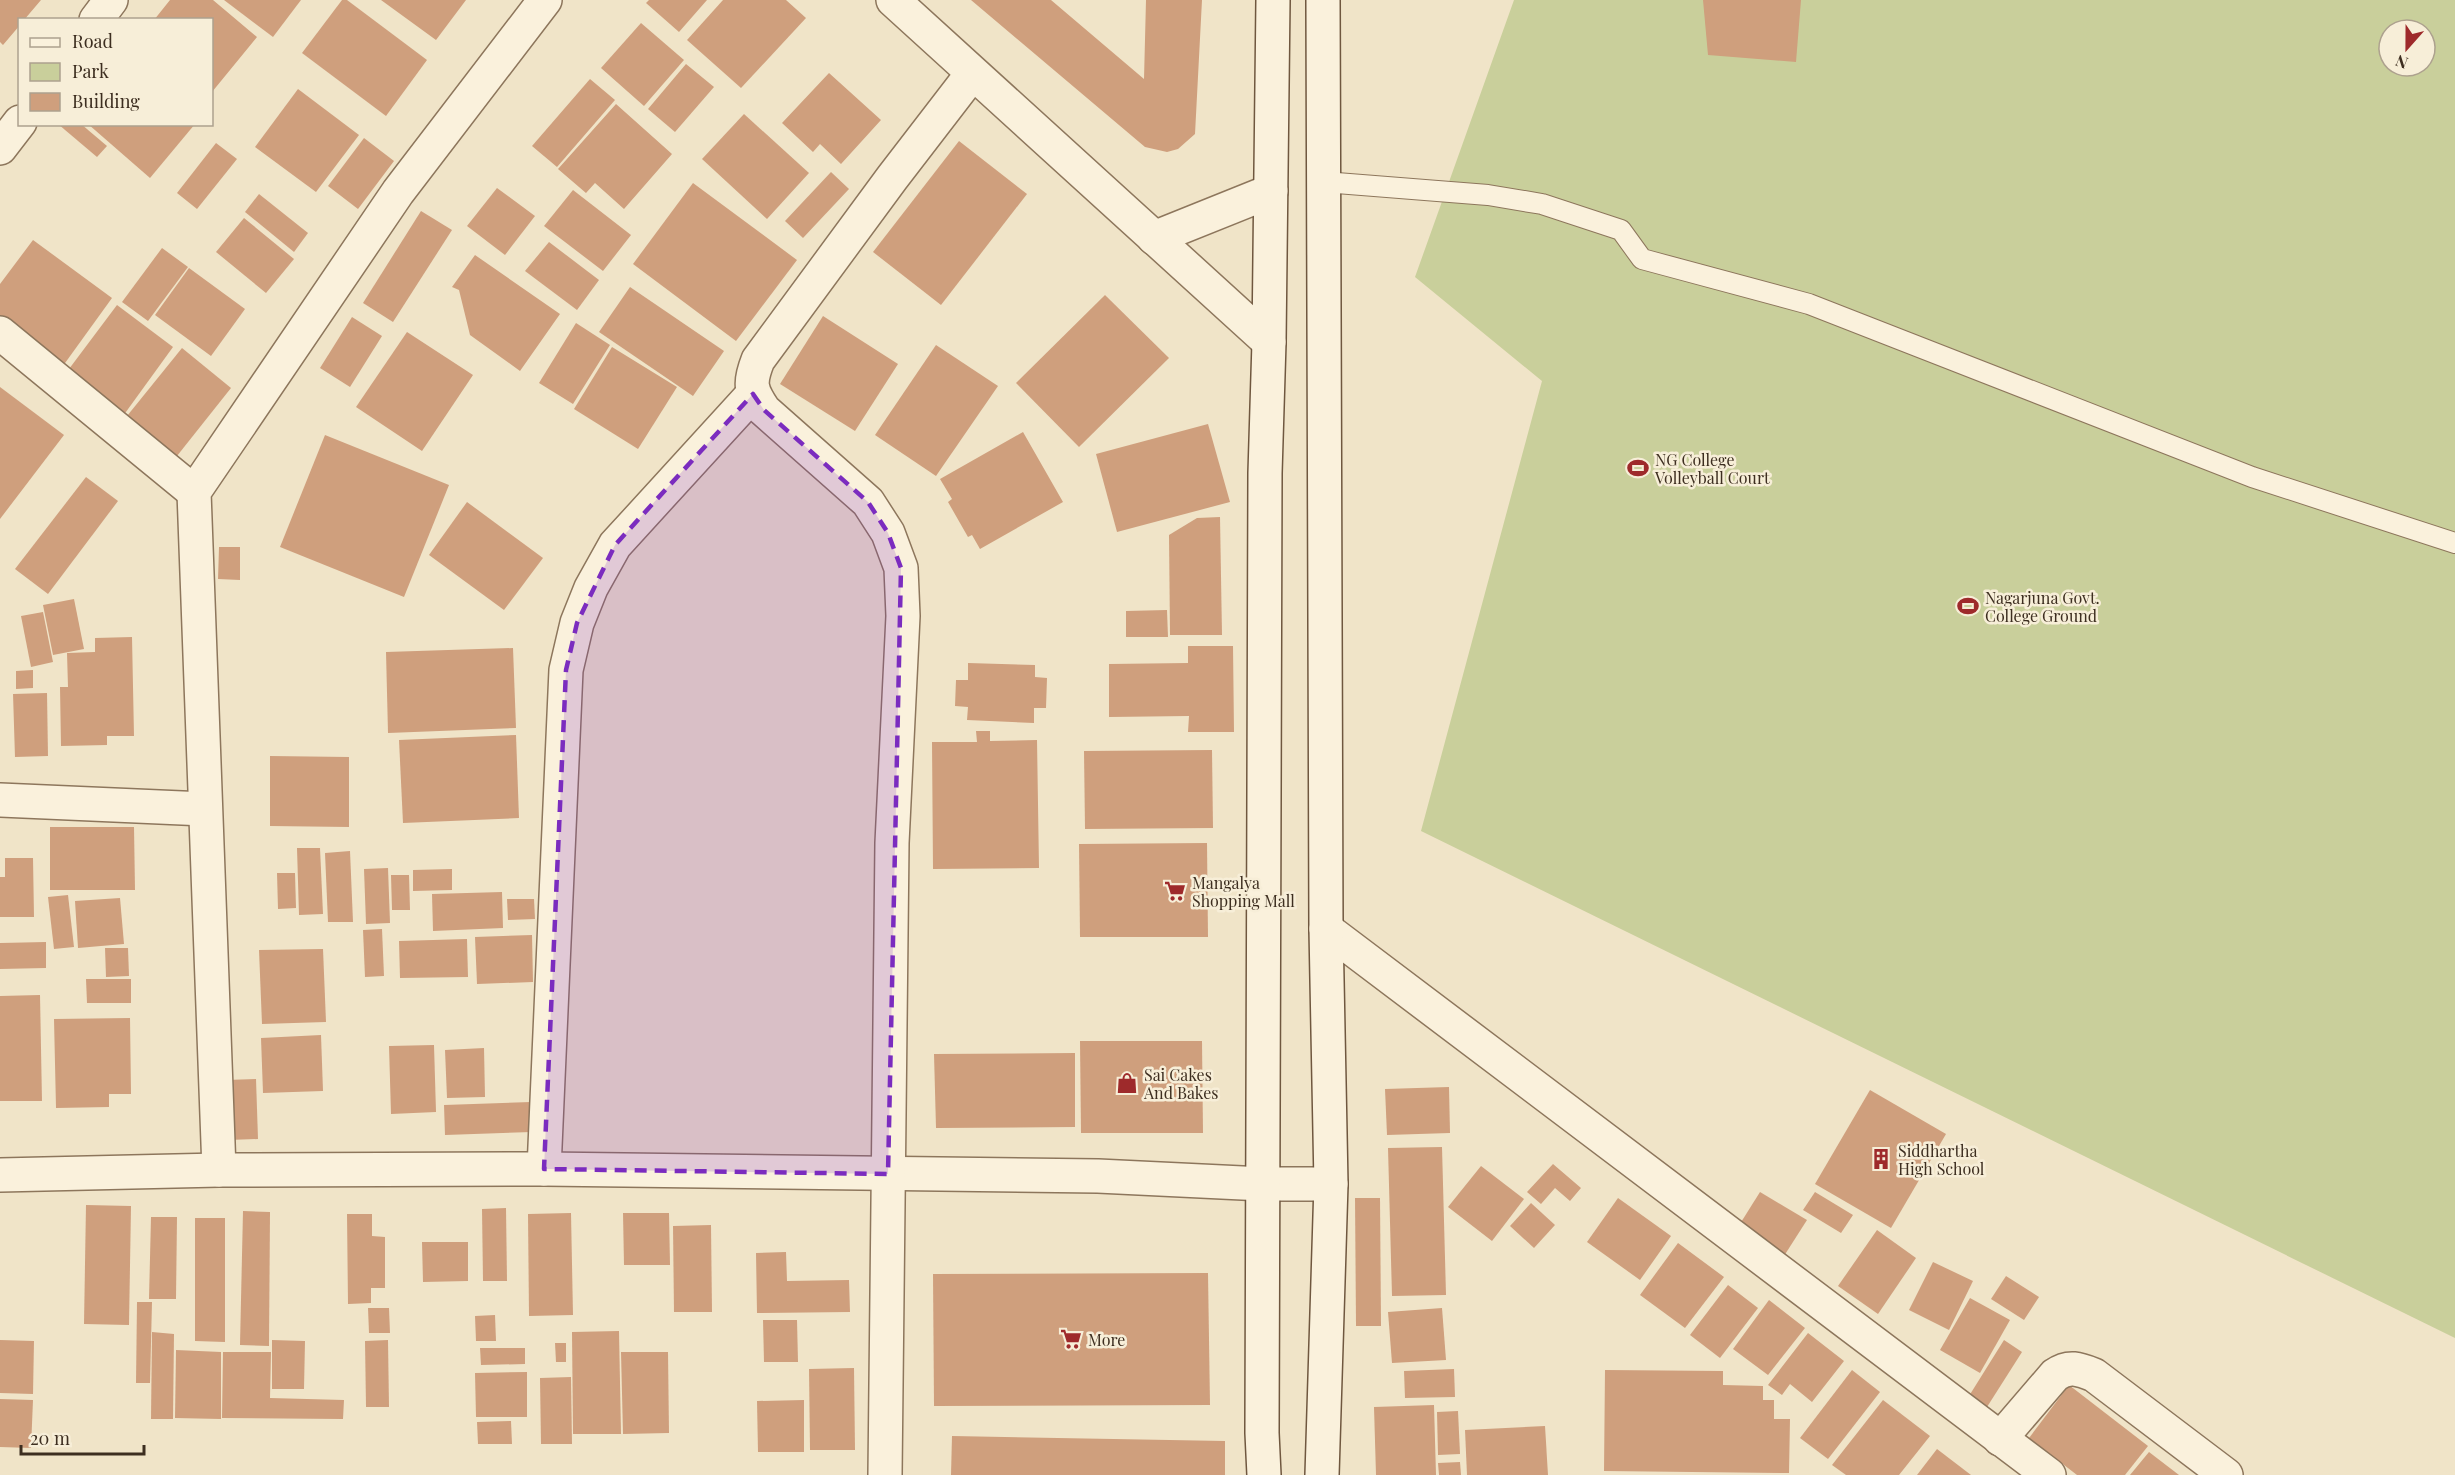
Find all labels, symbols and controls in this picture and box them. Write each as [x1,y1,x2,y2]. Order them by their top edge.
legend [18,18,213,126]
north arrow [2377,18,2437,78]
text: Road [72,29,113,53]
text: N [2392,50,2411,74]
text: Park [72,59,109,83]
text: Building [72,89,140,113]
place label: NG College Volleyball Court [1654,449,1770,488]
sports icon: NG College Volleyball Court [1626,456,1650,480]
place label: Nagarjuna Govt. College Ground [1985,587,2100,626]
sports icon: Nagarjuna Govt. College Ground [1956,594,1980,618]
place label: Mangalya Shopping Mall [1192,872,1295,911]
supermarket icon: Mangalya Shopping Mall [1163,879,1187,903]
place label: Sai Cakes And Bakes [1143,1064,1218,1103]
shop icon: Sai Cakes And Bakes [1115,1071,1139,1095]
place label: Siddhartha High School [1898,1140,1985,1179]
building icon: Siddhartha High School [1869,1147,1893,1171]
supermarket icon: More [1059,1327,1083,1351]
place label: More [1088,1329,1125,1350]
scale bar [21,1418,144,1456]
text: 20 m [30,1426,70,1450]

